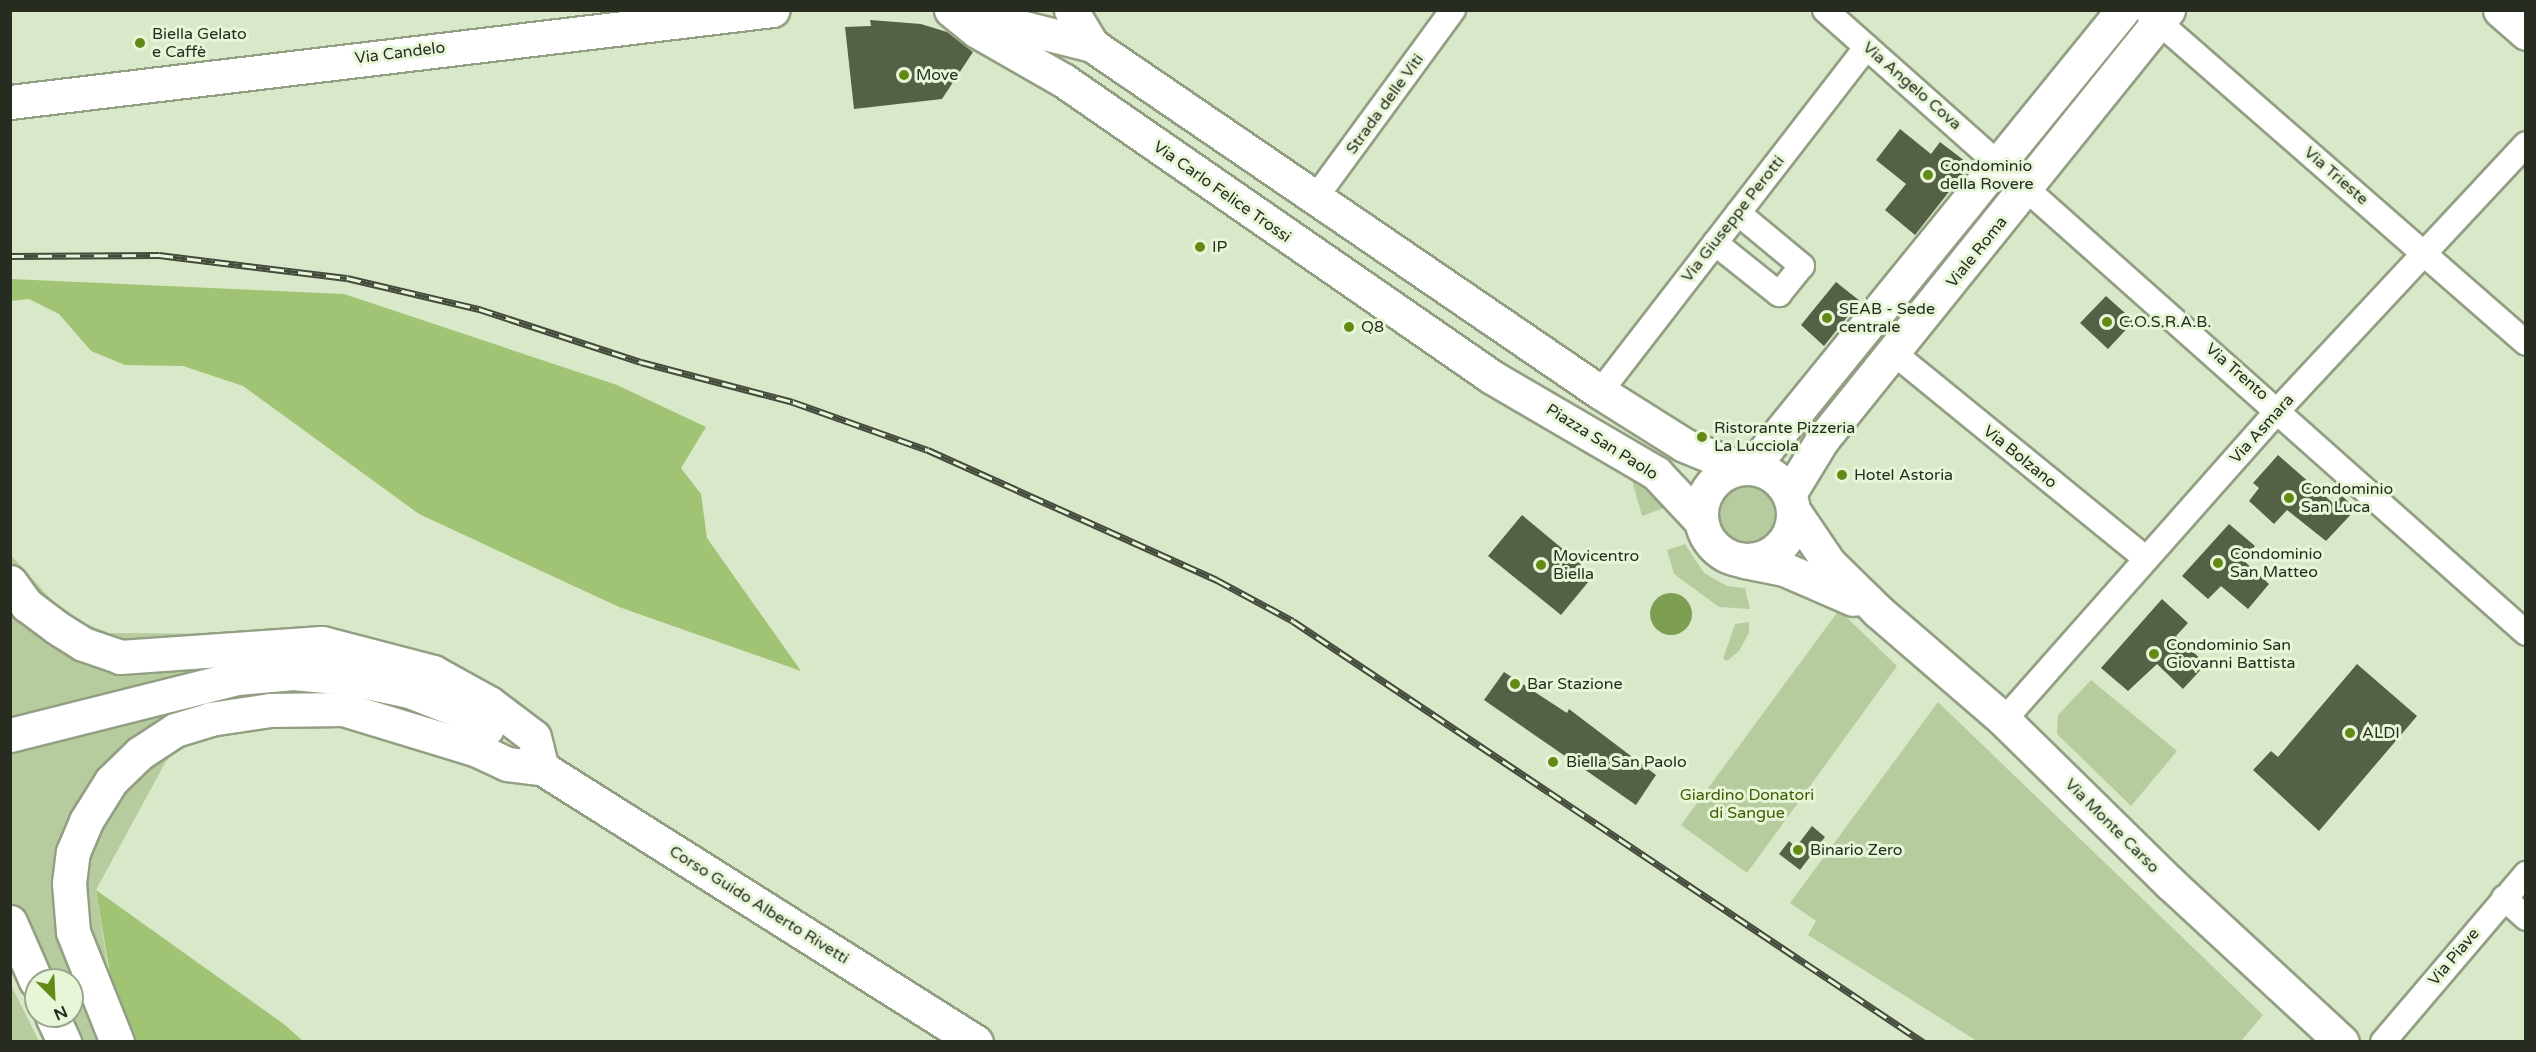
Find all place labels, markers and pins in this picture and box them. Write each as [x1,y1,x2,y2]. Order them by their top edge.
place label: Biella Gelato e Caffè [152,24,247,62]
marker: Biella Gelato e Caffè [133,36,147,50]
place label: Move [916,65,958,85]
marker: Move [897,68,911,82]
place label: Condominio della Rovere [1940,156,2034,194]
marker: Condominio della Rovere [1921,168,1935,182]
place label: IP [1212,237,1227,257]
marker: IP [1193,240,1207,254]
place label: SEAB - Sede centrale [1839,299,1935,337]
marker: SEAB - Sede centrale [1820,311,1834,325]
place label: C.O.S.R.A.B. [2119,312,2211,332]
marker: C.O.S.R.A.B. [2100,315,2114,329]
place label: Q8 [1361,317,1384,337]
marker: Q8 [1342,320,1356,334]
place label: Ristorante Pizzeria La Lucciola [1714,418,1855,456]
marker: Ristorante Pizzeria La Lucciola [1695,430,1709,444]
place label: Hotel Astoria [1854,465,1953,485]
marker: Hotel Astoria [1835,468,1849,482]
place label: Condominio San Luca [2301,479,2393,517]
marker: Condominio San Luca [2282,491,2296,505]
place label: Condominio San Matteo [2230,544,2322,582]
place label: Movicentro Biella [1553,546,1639,584]
marker: Condominio San Matteo [2211,556,2225,570]
marker: Movicentro Biella [1534,558,1548,572]
place label: Condominio San Giovanni Battista [2166,635,2296,673]
marker: Condominio San Giovanni Battista [2147,647,2161,661]
place label: Bar Stazione [1527,674,1622,694]
marker: Bar Stazione [1508,677,1522,691]
place label: ALDI [2362,723,2400,743]
marker: ALDI [2343,726,2357,740]
place label: Biella San Paolo [1566,752,1687,772]
marker: Biella San Paolo [1544,753,1562,771]
place label: Binario Zero [1810,840,1903,860]
marker: Binario Zero [1791,843,1805,857]

